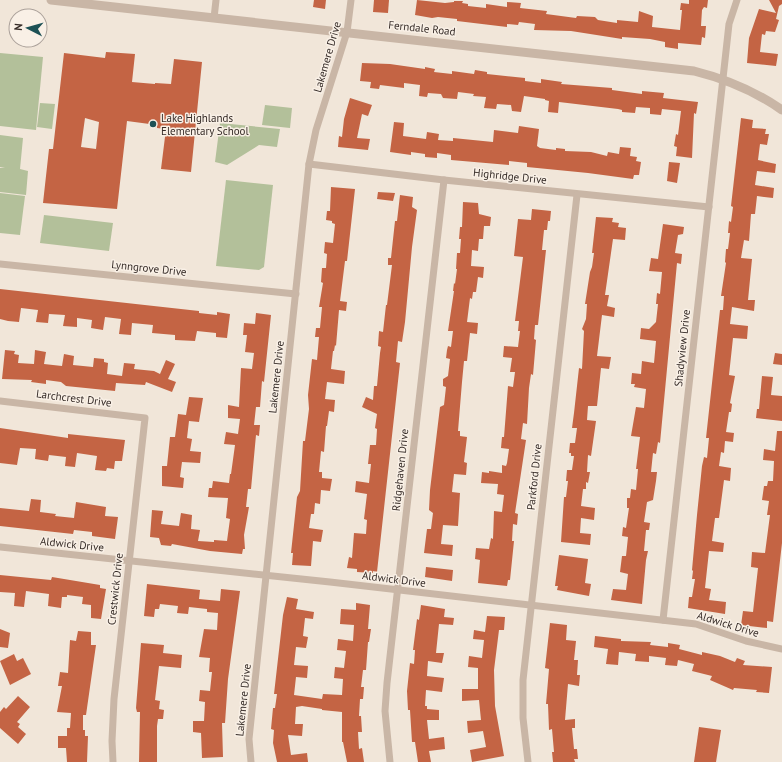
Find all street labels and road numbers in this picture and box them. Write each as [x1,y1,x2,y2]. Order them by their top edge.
street label: Ferndale Road [388,18,456,38]
street label: Lakemere Drive [310,20,344,94]
street label: Highridge Drive [472,165,548,187]
street label: Lynngrove Drive [111,257,188,279]
street label: Shadyview Drive [671,308,693,387]
street label: Lakemere Drive [265,340,287,414]
street label: Larchcrest Drive [35,386,113,410]
street label: Ridgehaven Drive [389,428,411,512]
street label: Parkford Drive [524,443,544,511]
street label: Aldwick Drive [39,534,105,554]
street label: Crestwick Drive [104,552,126,626]
street label: Aldwick Drive [361,568,427,590]
street label: Aldwick Drive [695,608,761,640]
street label: Lakemere Drive [232,663,254,737]

